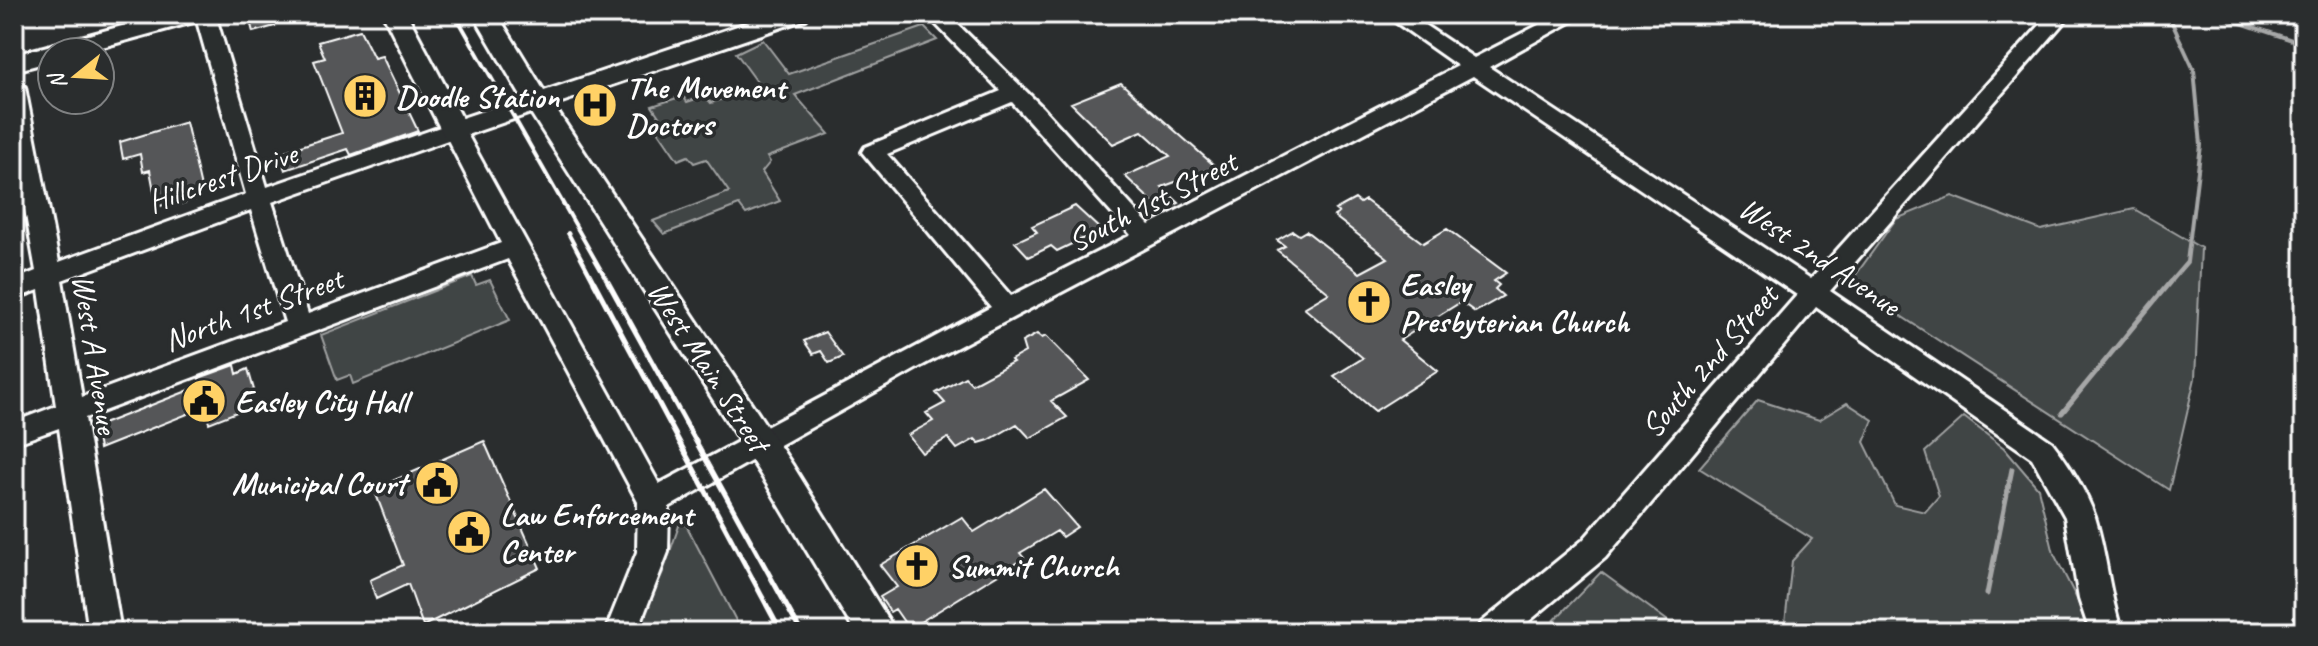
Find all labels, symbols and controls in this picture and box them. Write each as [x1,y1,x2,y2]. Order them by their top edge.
north arrow [36,36,116,116]
place label: The Movement Doctors [626,67,789,145]
text: N [41,68,73,93]
building icon: Doodle Station [341,72,389,120]
place label: Doodle Station [396,76,560,117]
hospital icon: The Movement Doctors [571,81,619,129]
street label: Hillcrest Drive [142,132,305,222]
street label: South 1st Street [1061,140,1247,261]
street label: West 2nd Avenue [1731,187,1910,327]
street label: North 1st Street [158,257,352,361]
place label: Easley Presbyterian Church [1400,264,1630,342]
street label: West A Avenue [63,272,129,439]
street label: West Main Street [638,273,781,463]
street label: South 2nd Street [1632,274,1789,446]
church icon: Easley Presbyterian Church [1345,278,1393,326]
public building icon: Easley City Hall [180,377,228,425]
place label: Easley City Hall [235,381,414,422]
public building icon: Municipal Court [413,459,461,507]
place label: Municipal Court [232,463,410,504]
place label: Law Enforcement Center [500,494,696,572]
public building icon: Law Enforcement Center [445,508,493,556]
church icon: Summit Church [893,542,941,590]
place label: Summit Church [948,546,1120,587]

